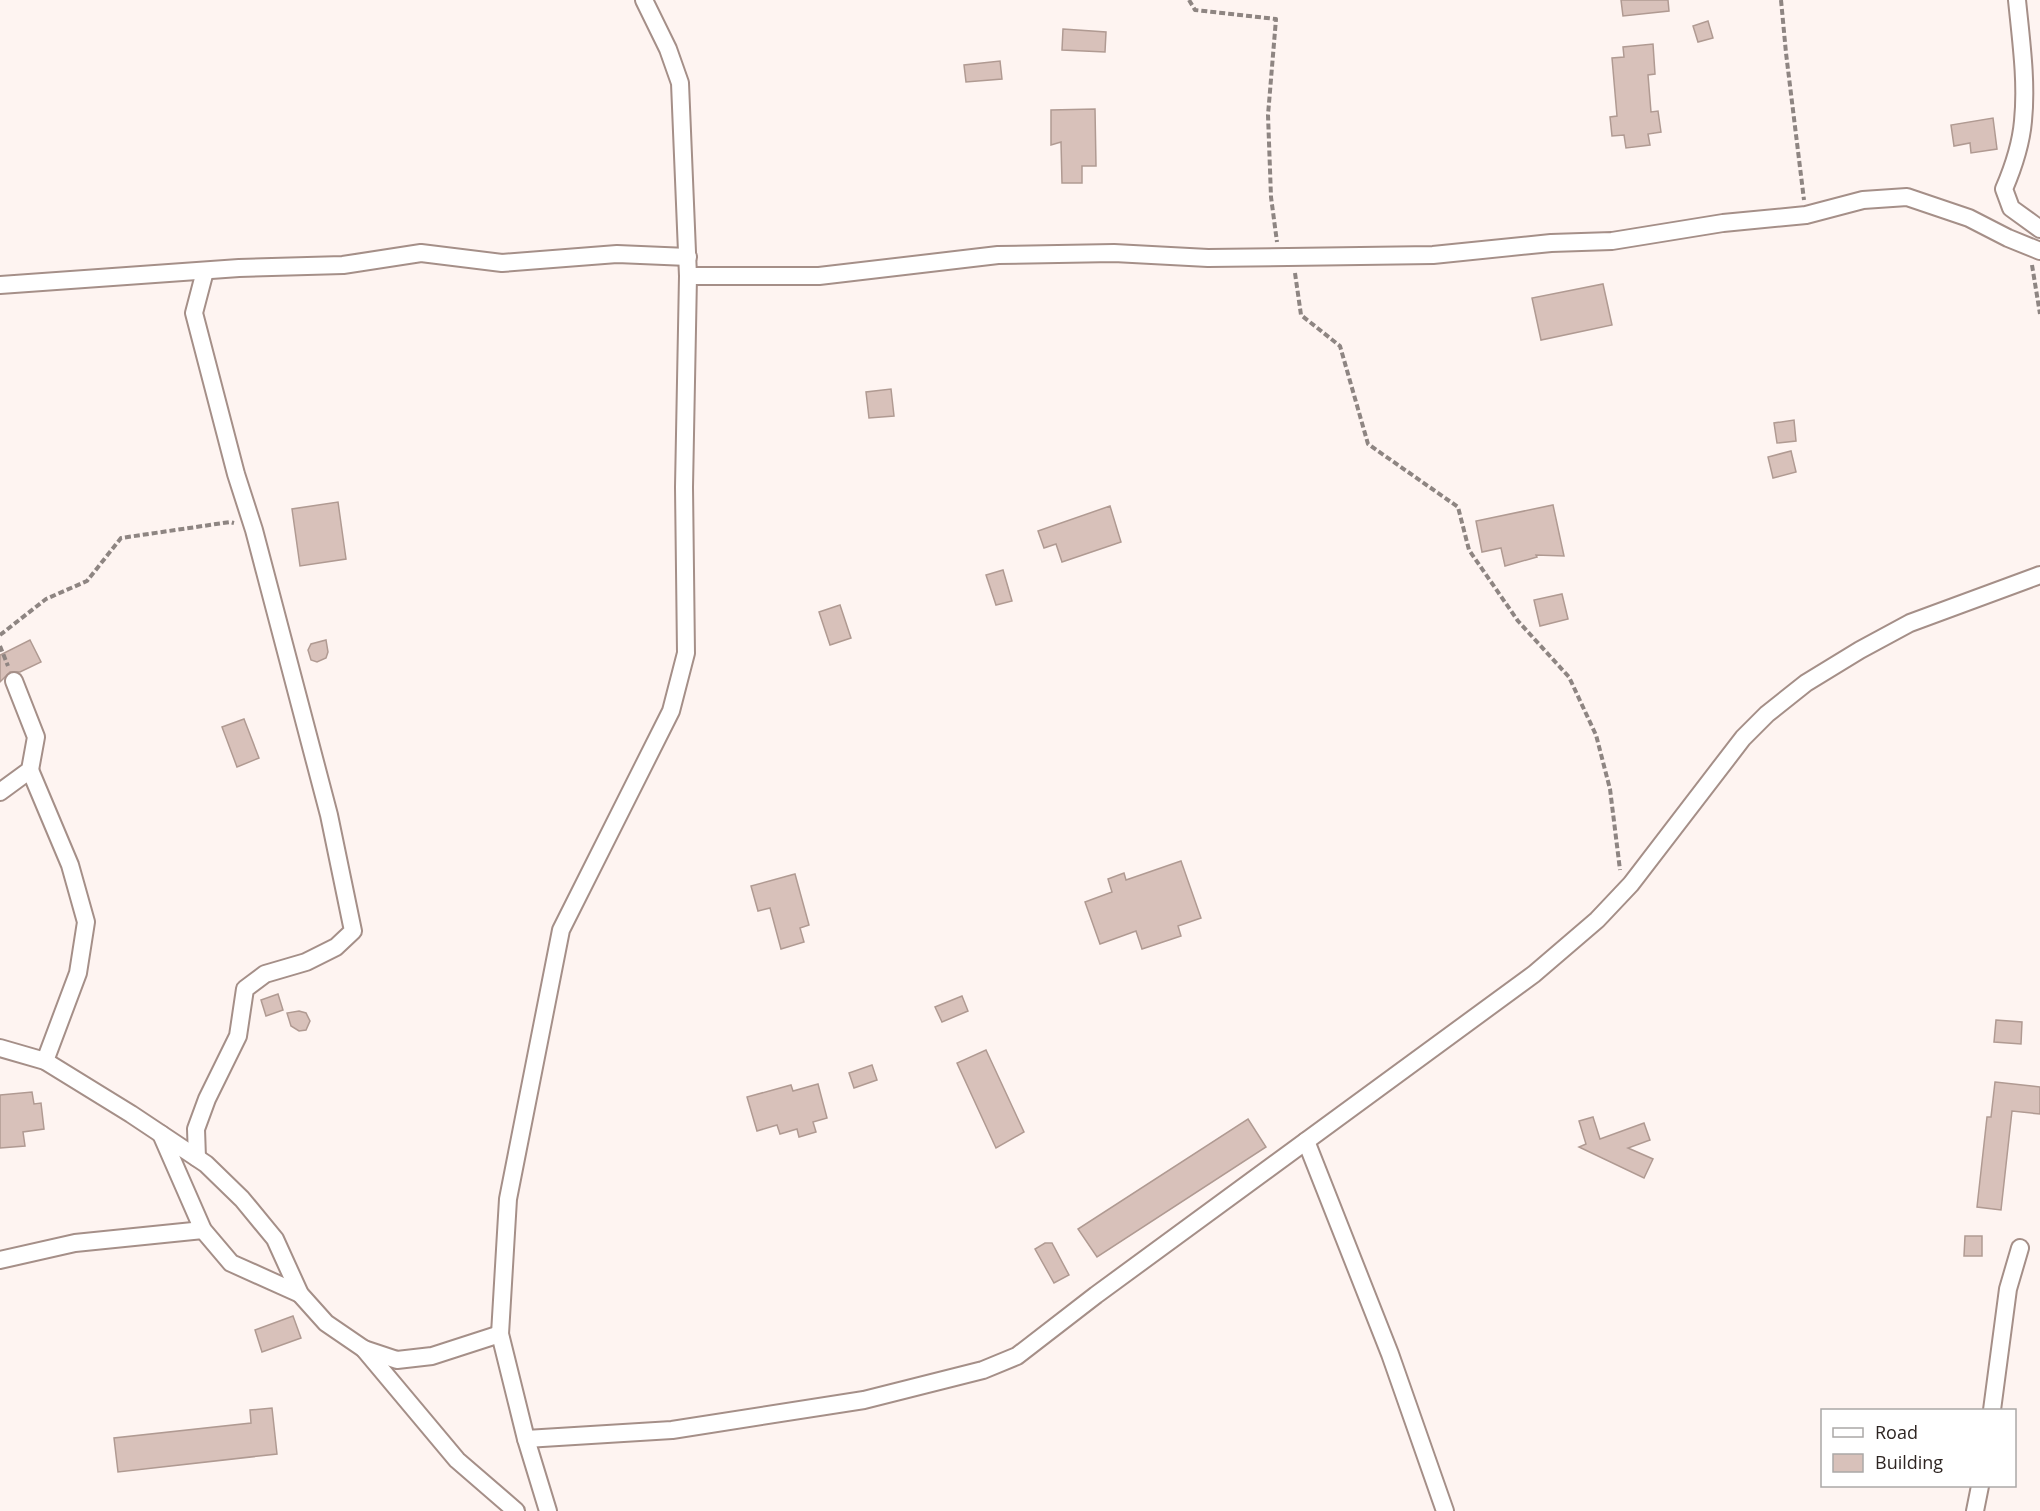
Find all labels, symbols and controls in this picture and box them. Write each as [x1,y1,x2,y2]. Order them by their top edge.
legend [1821,1409,2016,1487]
text: Road [1875,1420,1918,1444]
text: Building [1875,1450,1943,1474]

